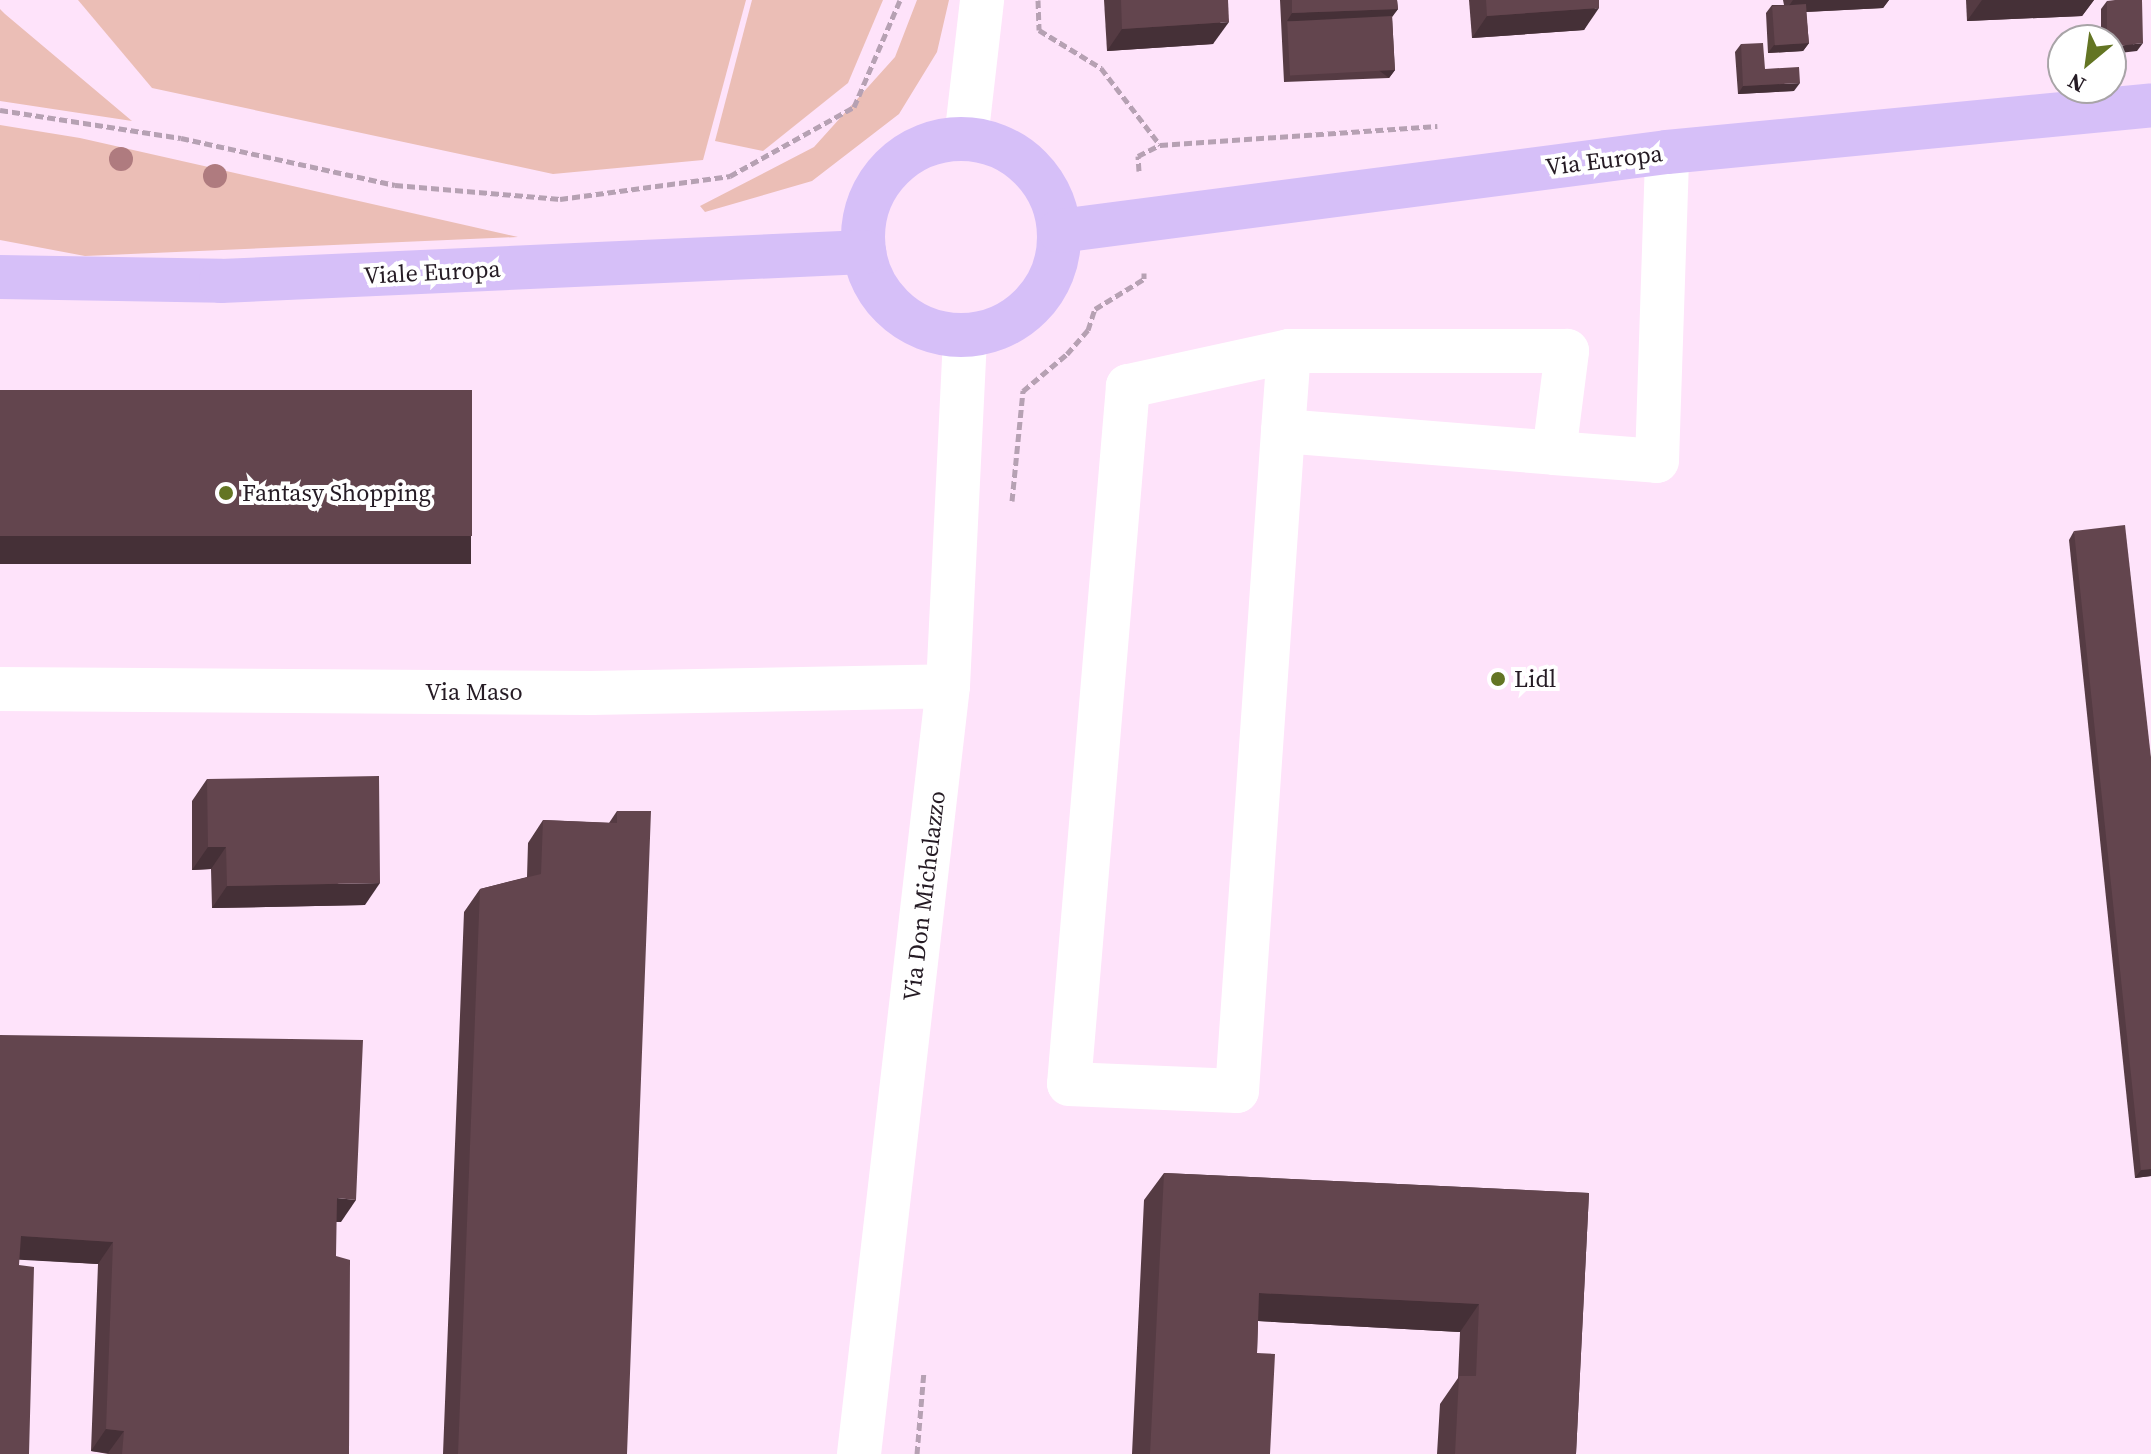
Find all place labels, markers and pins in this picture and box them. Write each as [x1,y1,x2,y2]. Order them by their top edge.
place label: Fantasy Shopping [242,479,431,507]
marker: Fantasy Shopping [217,484,235,502]
place label: Lidl [1514,665,1556,693]
marker: Lidl [1489,670,1507,688]

